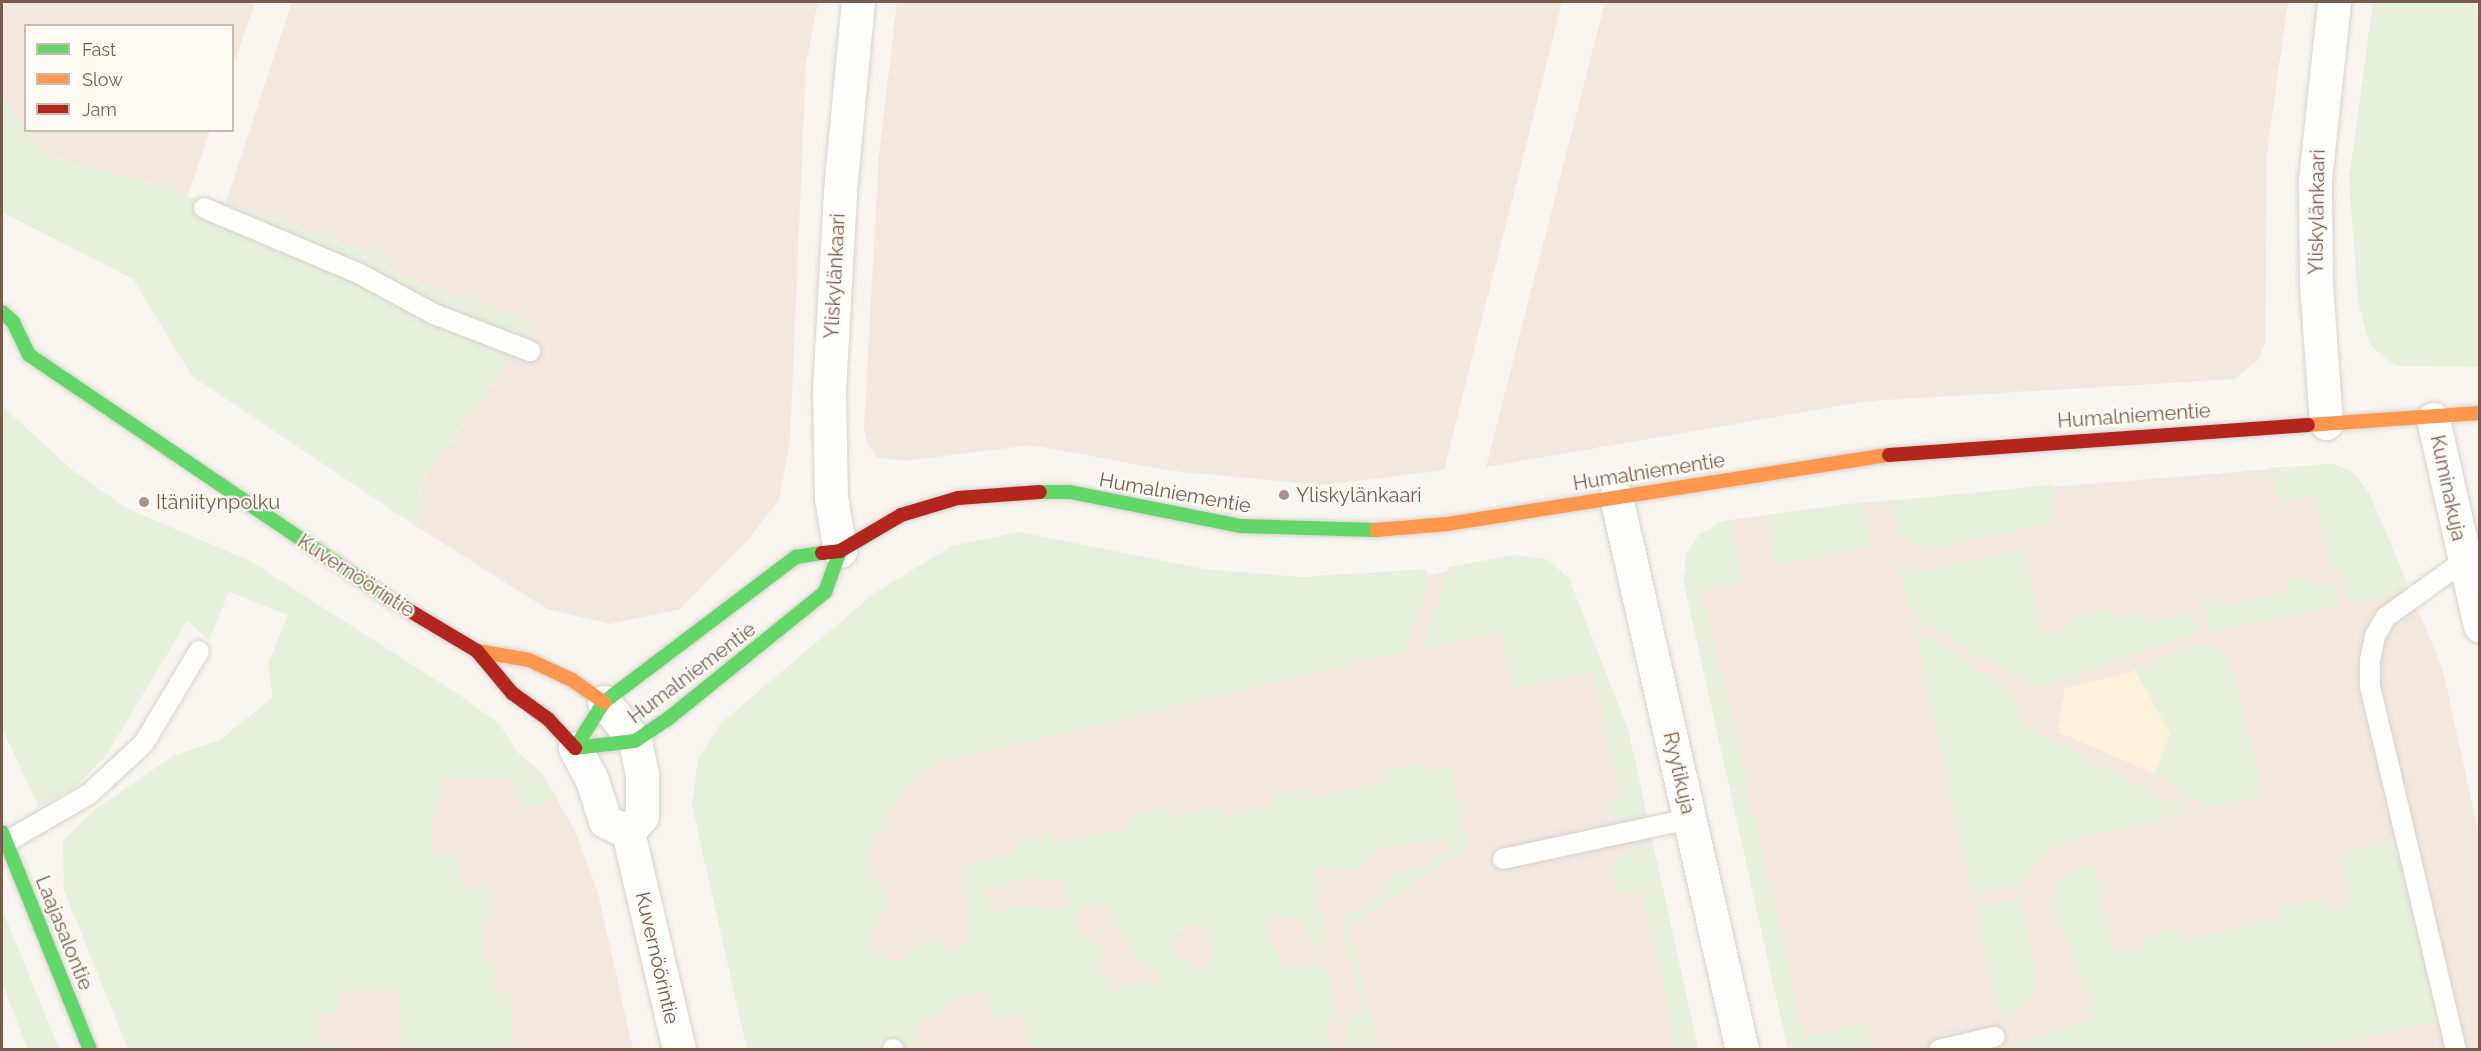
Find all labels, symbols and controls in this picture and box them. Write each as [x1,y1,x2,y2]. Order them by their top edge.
legend [24,24,234,132]
text: Fast [82,39,116,60]
text: Slow [82,69,123,90]
text: Jam [82,99,117,120]
street label: Yliskylänkaari [2304,149,2330,275]
street label: Yliskylänkaari [820,213,850,339]
street label: Humalniementie [2057,399,2211,433]
street label: Kuminakuja [2425,433,2471,543]
street label: Humalniementie [1571,448,1727,496]
street label: Humalniementie [1097,468,1253,518]
place label: Yliskylänkaari [1296,483,1422,507]
marker: Yliskylänkaari [1277,488,1291,502]
place label: Itäniitynpolku [156,490,280,514]
marker: Itäniitynpolku [137,495,151,509]
street label: Kuvernöörintie [293,529,419,623]
street label: Humalniementie [623,617,761,729]
street label: Ryytikuja [1658,730,1700,816]
street label: Laajasalontie [30,872,98,994]
street label: Kuvernöörintie [630,890,684,1026]

